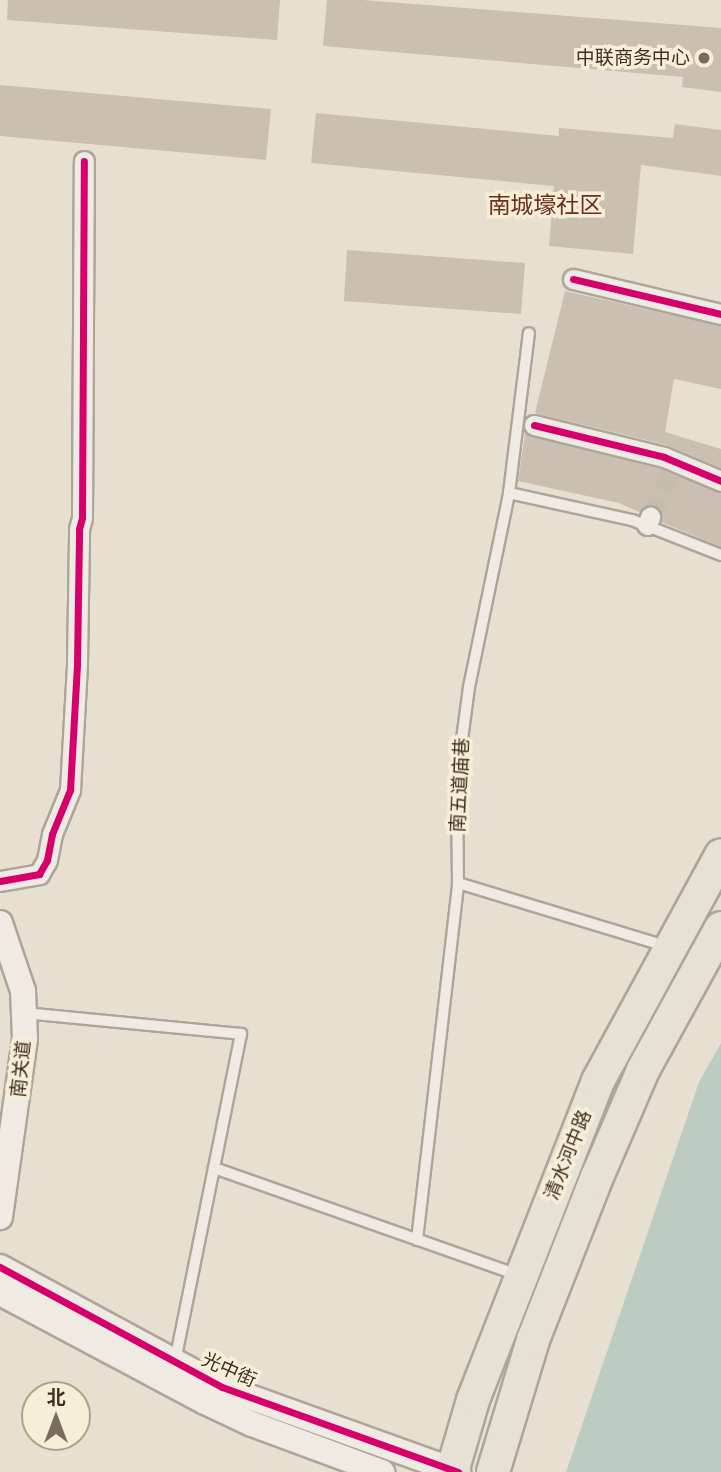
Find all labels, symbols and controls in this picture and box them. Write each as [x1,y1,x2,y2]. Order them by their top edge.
place label: 中联商务中心 [576,47,690,69]
marker: 中联商务中心 [696,50,712,66]
district label: 南城壕社区 [488,191,602,219]
street label: 南五道庙巷 [446,737,474,833]
street label: 南关道 [7,1039,35,1099]
street label: 清水河中路 [540,1107,596,1203]
street label: 光中街 [198,1348,260,1392]
north arrow [21,1381,91,1451]
text: 北 [46,1385,66,1409]

